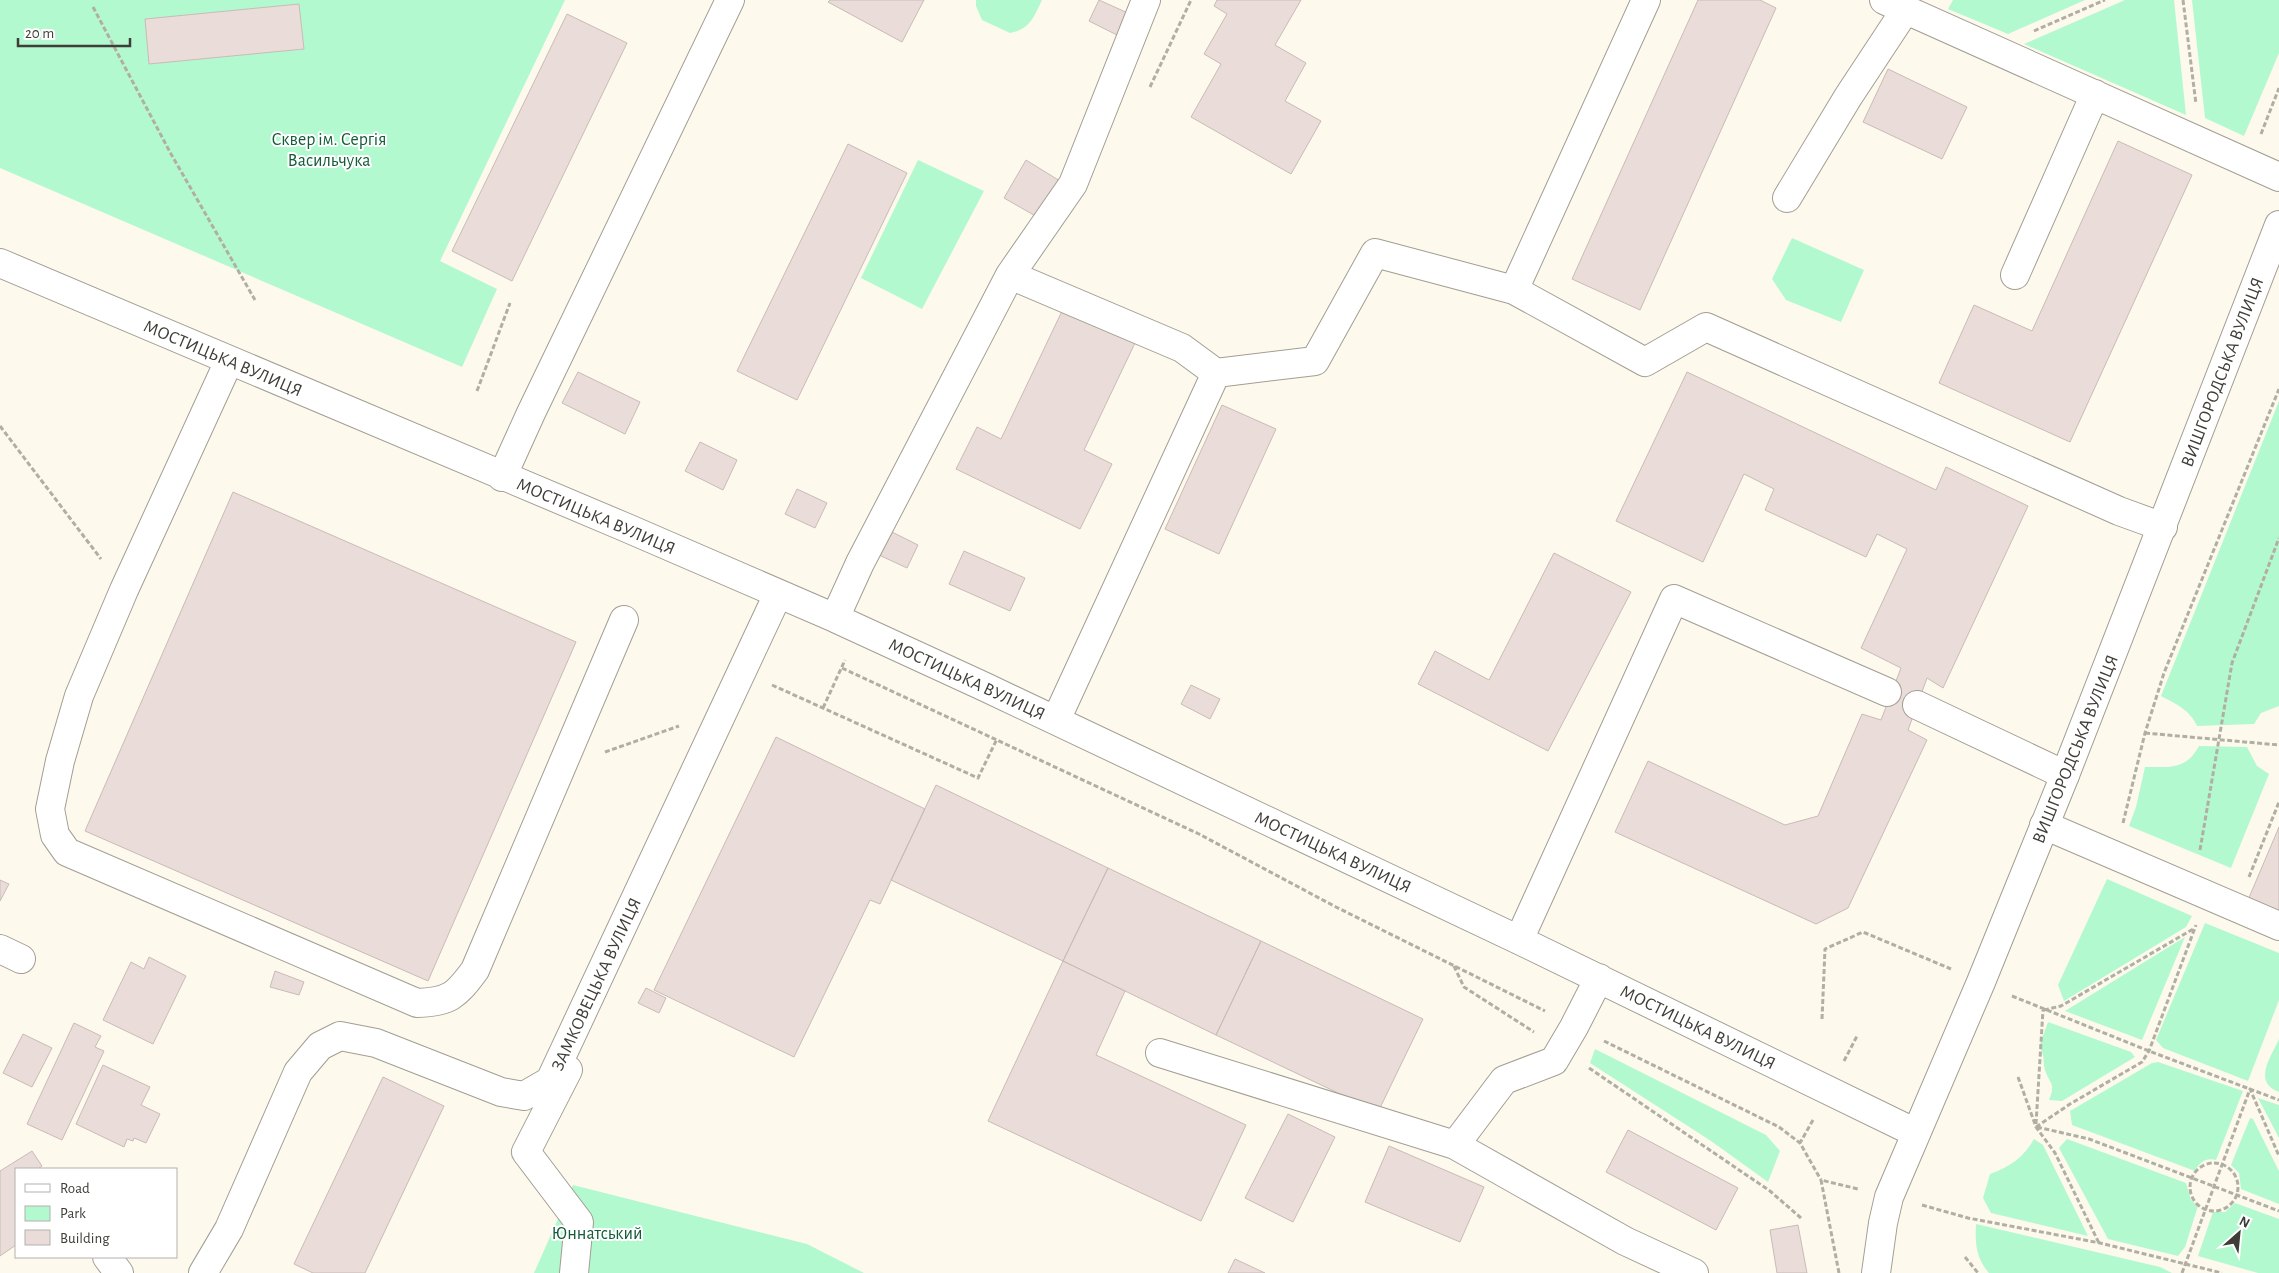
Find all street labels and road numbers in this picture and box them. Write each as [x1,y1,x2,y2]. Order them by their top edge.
street label: ВИШГОРОДСЬКА ВУЛИЦЯ [2178,275,2267,470]
street label: МОСТИЦЬКА ВУЛИЦЯ [141,317,305,401]
street label: МОСТИЦЬКА ВУЛИЦЯ [514,475,678,559]
street label: МОСТИЦЬКА ВУЛИЦЯ [886,636,1048,724]
street label: ВИШГОРОДСЬКА ВУЛИЦЯ [2030,653,2122,846]
street label: МОСТИЦЬКА ВУЛИЦЯ [1252,809,1414,897]
street label: ЗАМКОВЕЦЬКА ВУЛИЦЯ [549,895,645,1074]
street label: МОСТИЦЬКА ВУЛИЦЯ [1617,982,1778,1073]

